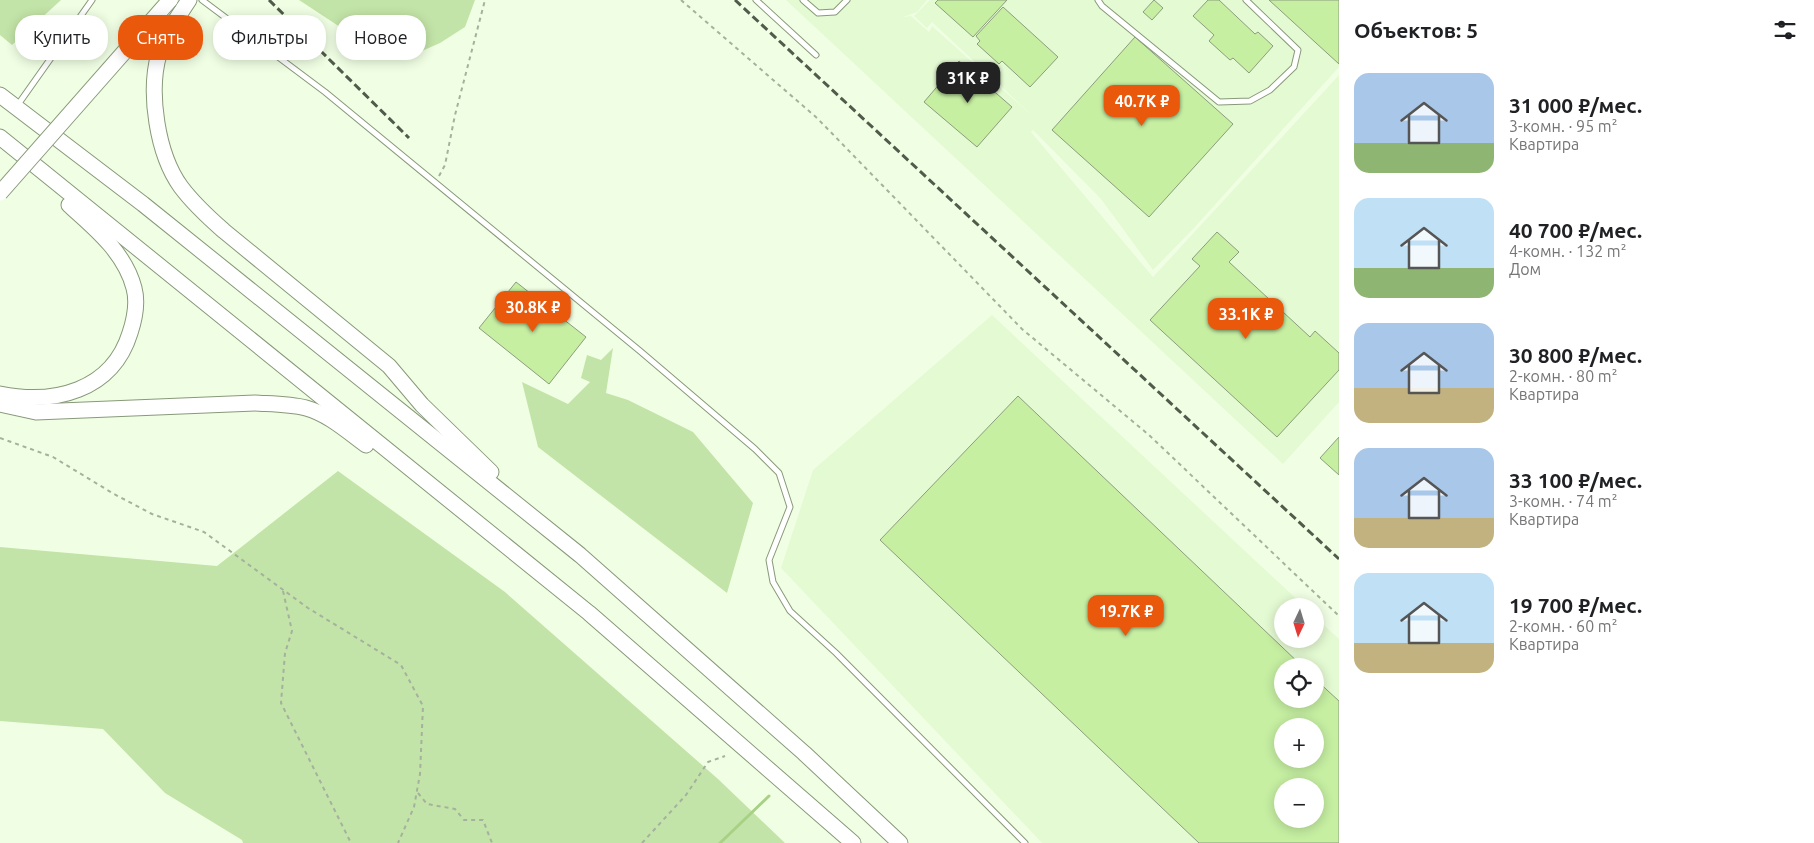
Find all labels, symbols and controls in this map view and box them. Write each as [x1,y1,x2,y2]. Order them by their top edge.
chip: Купить [15,15,108,60]
chip: Снять [118,15,203,60]
chip: Фильтры [213,15,326,60]
chip: Новое [336,15,426,60]
icon: filters [1771,16,1799,44]
text: Объектов: 5 [1354,18,1478,42]
pin: 31K ₽ [933,62,1003,104]
text: 31K ₽ [947,69,989,87]
pin: 40.7K ₽ [1096,84,1188,127]
text: 40.7K ₽ [1115,92,1169,110]
icon: home [1394,93,1454,153]
text: 31 000 ₽/мес. [1509,93,1642,117]
text: 3-комн. · 95 m² [1509,117,1617,135]
text: Квартира [1509,135,1579,153]
icon: home [1394,218,1454,278]
text: 40 700 ₽/мес. [1509,218,1642,242]
text: 4-комн. · 132 m² [1509,242,1626,260]
text: Дом [1509,260,1541,278]
pin: 30.8K ₽ [487,290,579,333]
text: 30.8K ₽ [506,298,560,316]
pin: 33.1K ₽ [1200,298,1292,340]
text: 33.1K ₽ [1219,305,1273,323]
icon: home [1394,343,1454,403]
text: 30 800 ₽/мес. [1509,343,1642,367]
text: 2-комн. · 80 m² [1509,367,1617,385]
text: Квартира [1509,385,1579,403]
icon: home [1394,468,1454,528]
text: 33 100 ₽/мес. [1509,468,1642,492]
text: 3-комн. · 74 m² [1509,492,1617,510]
text: Квартира [1509,510,1579,528]
icon: home [1394,593,1454,653]
text: 19 700 ₽/мес. [1509,593,1642,617]
pin: 19.7K ₽ [1080,594,1172,637]
north arrow [1274,598,1324,648]
map controls [1274,598,1324,828]
text: 19.7K ₽ [1099,602,1153,620]
text: 2-комн. · 60 m² [1509,617,1617,635]
text: Квартира [1509,635,1579,653]
button: locate [1274,658,1324,708]
button: + [1274,718,1324,768]
button: − [1274,778,1324,828]

